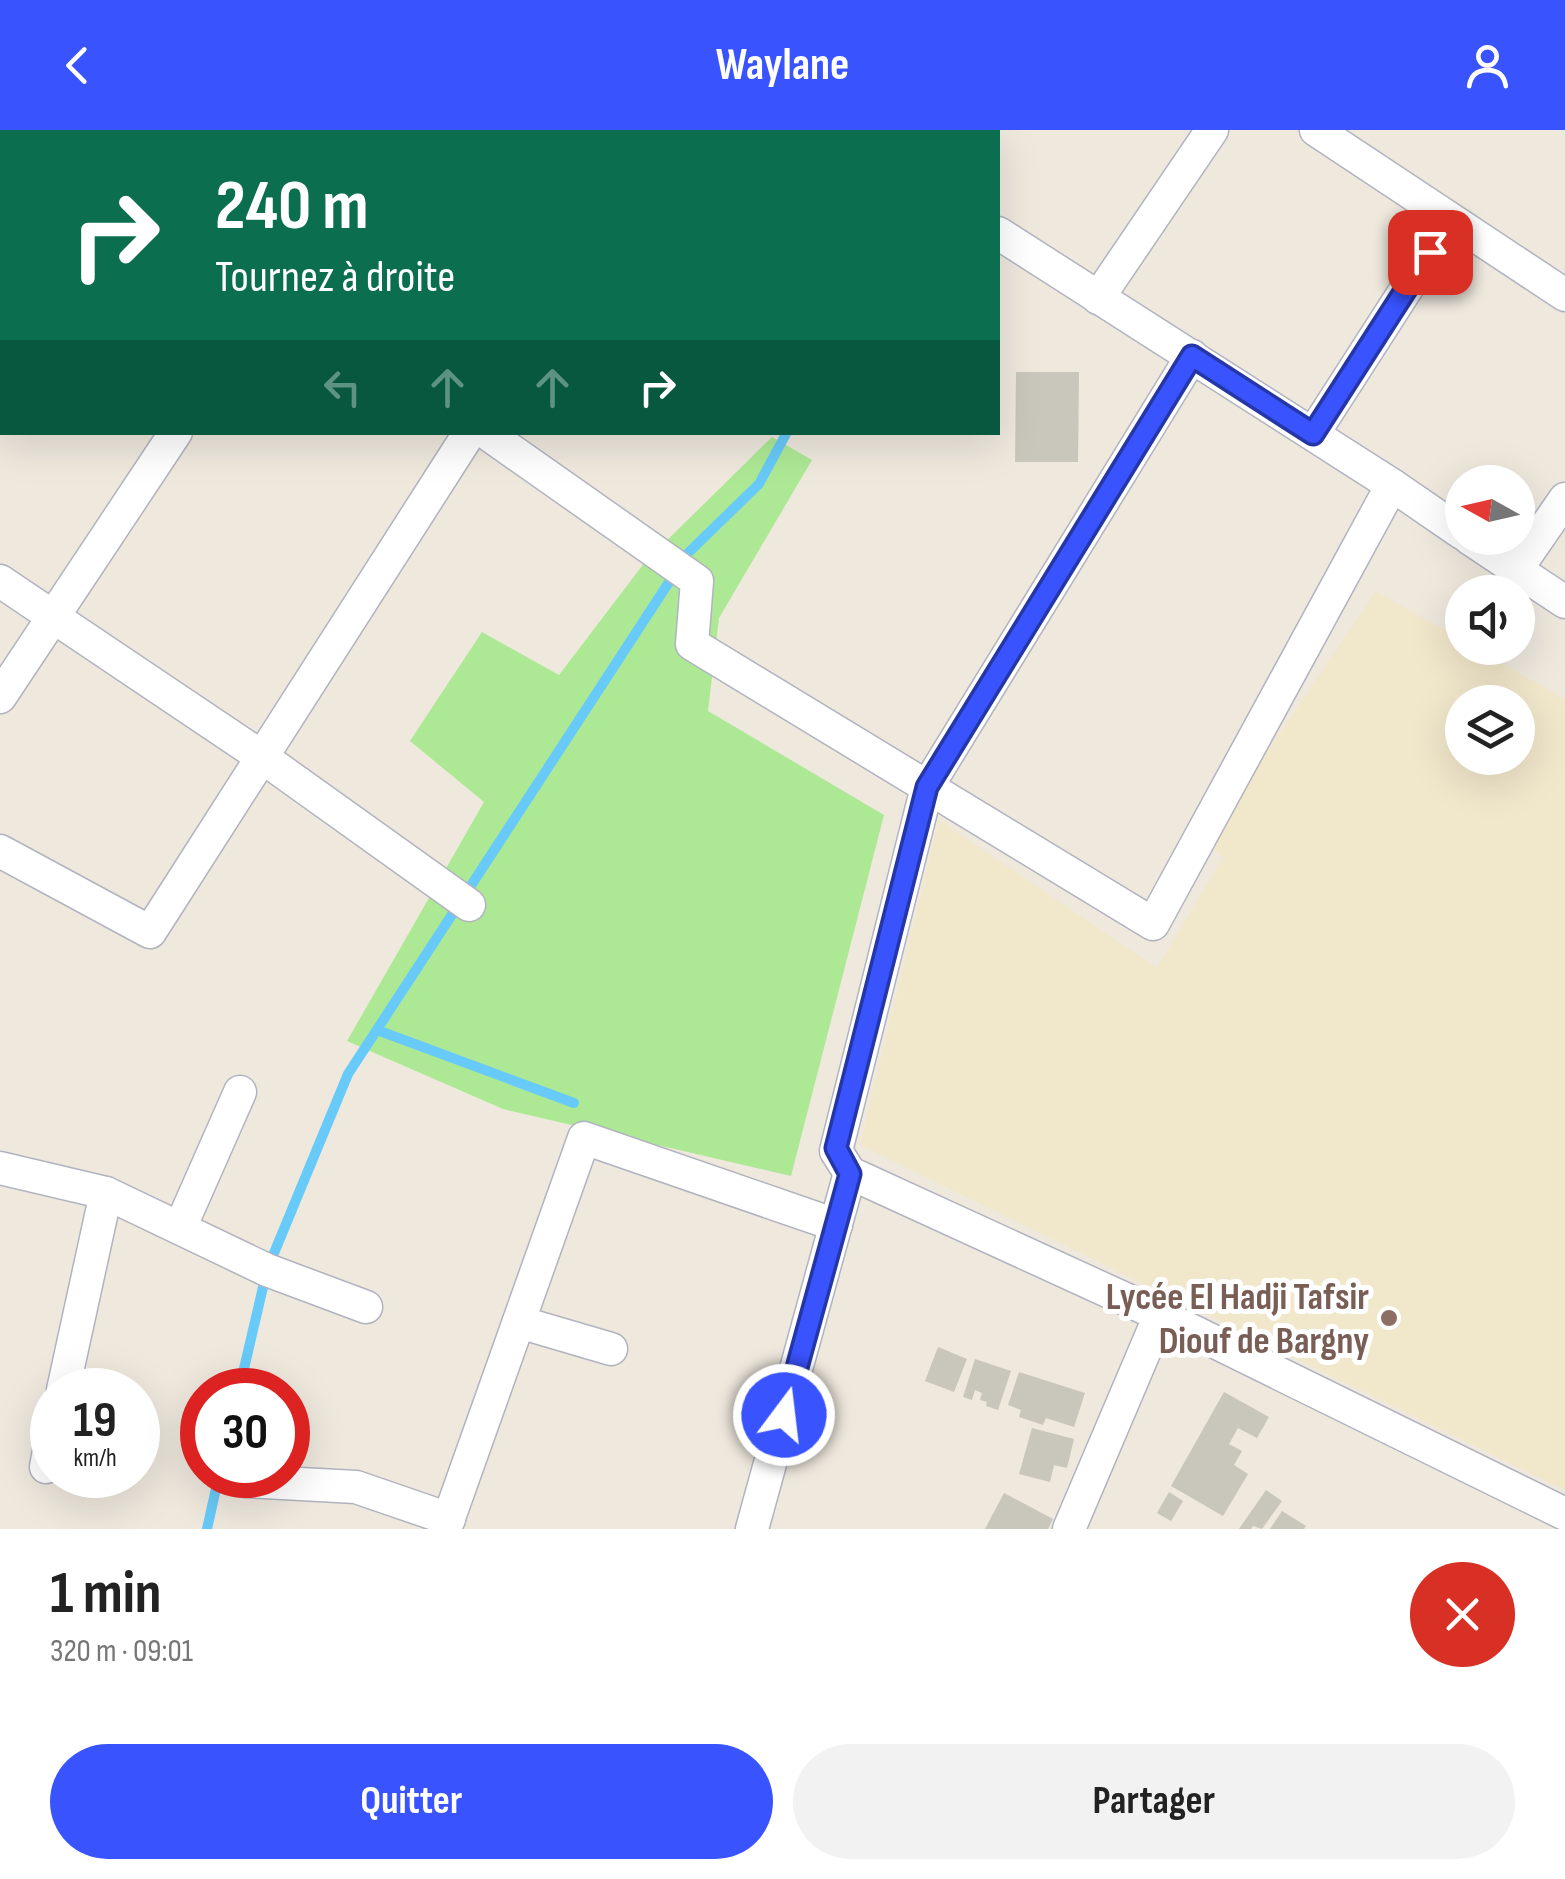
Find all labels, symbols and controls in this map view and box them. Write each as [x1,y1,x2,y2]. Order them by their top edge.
icon: back [50,38,105,93]
text: Waylane [716,38,849,93]
icon: person [1460,38,1515,93]
text: 240 m [215,165,369,249]
icon: right [50,170,180,300]
pin [1388,210,1473,295]
icon: arrive [1403,225,1458,280]
text: Tournez à droite [215,250,455,305]
icon: left [315,360,370,415]
icon: ahead [420,360,475,415]
icon: ahead [525,360,580,415]
icon: right [630,360,685,415]
north arrow [1445,465,1535,555]
map controls [1445,465,1535,775]
button: sound [1445,575,1535,665]
button: layers [1445,685,1535,775]
place label: Lycée El Hadji Tafsir Diouf de Bargny [1106,1275,1369,1364]
marker: Lycée El Hadji Tafsir Diouf de Bargny [1378,1307,1400,1329]
position arrow [732,1363,836,1467]
speed limit sign: 30 [180,1368,310,1498]
text: 19 [73,1391,117,1451]
text: km/h [73,1443,117,1474]
text: 1 min [50,1558,162,1630]
button: close [1410,1562,1515,1667]
text: 320 m · 09:01 [50,1632,193,1671]
button: Quitter [50,1744,773,1859]
button: Partager [793,1744,1515,1859]

